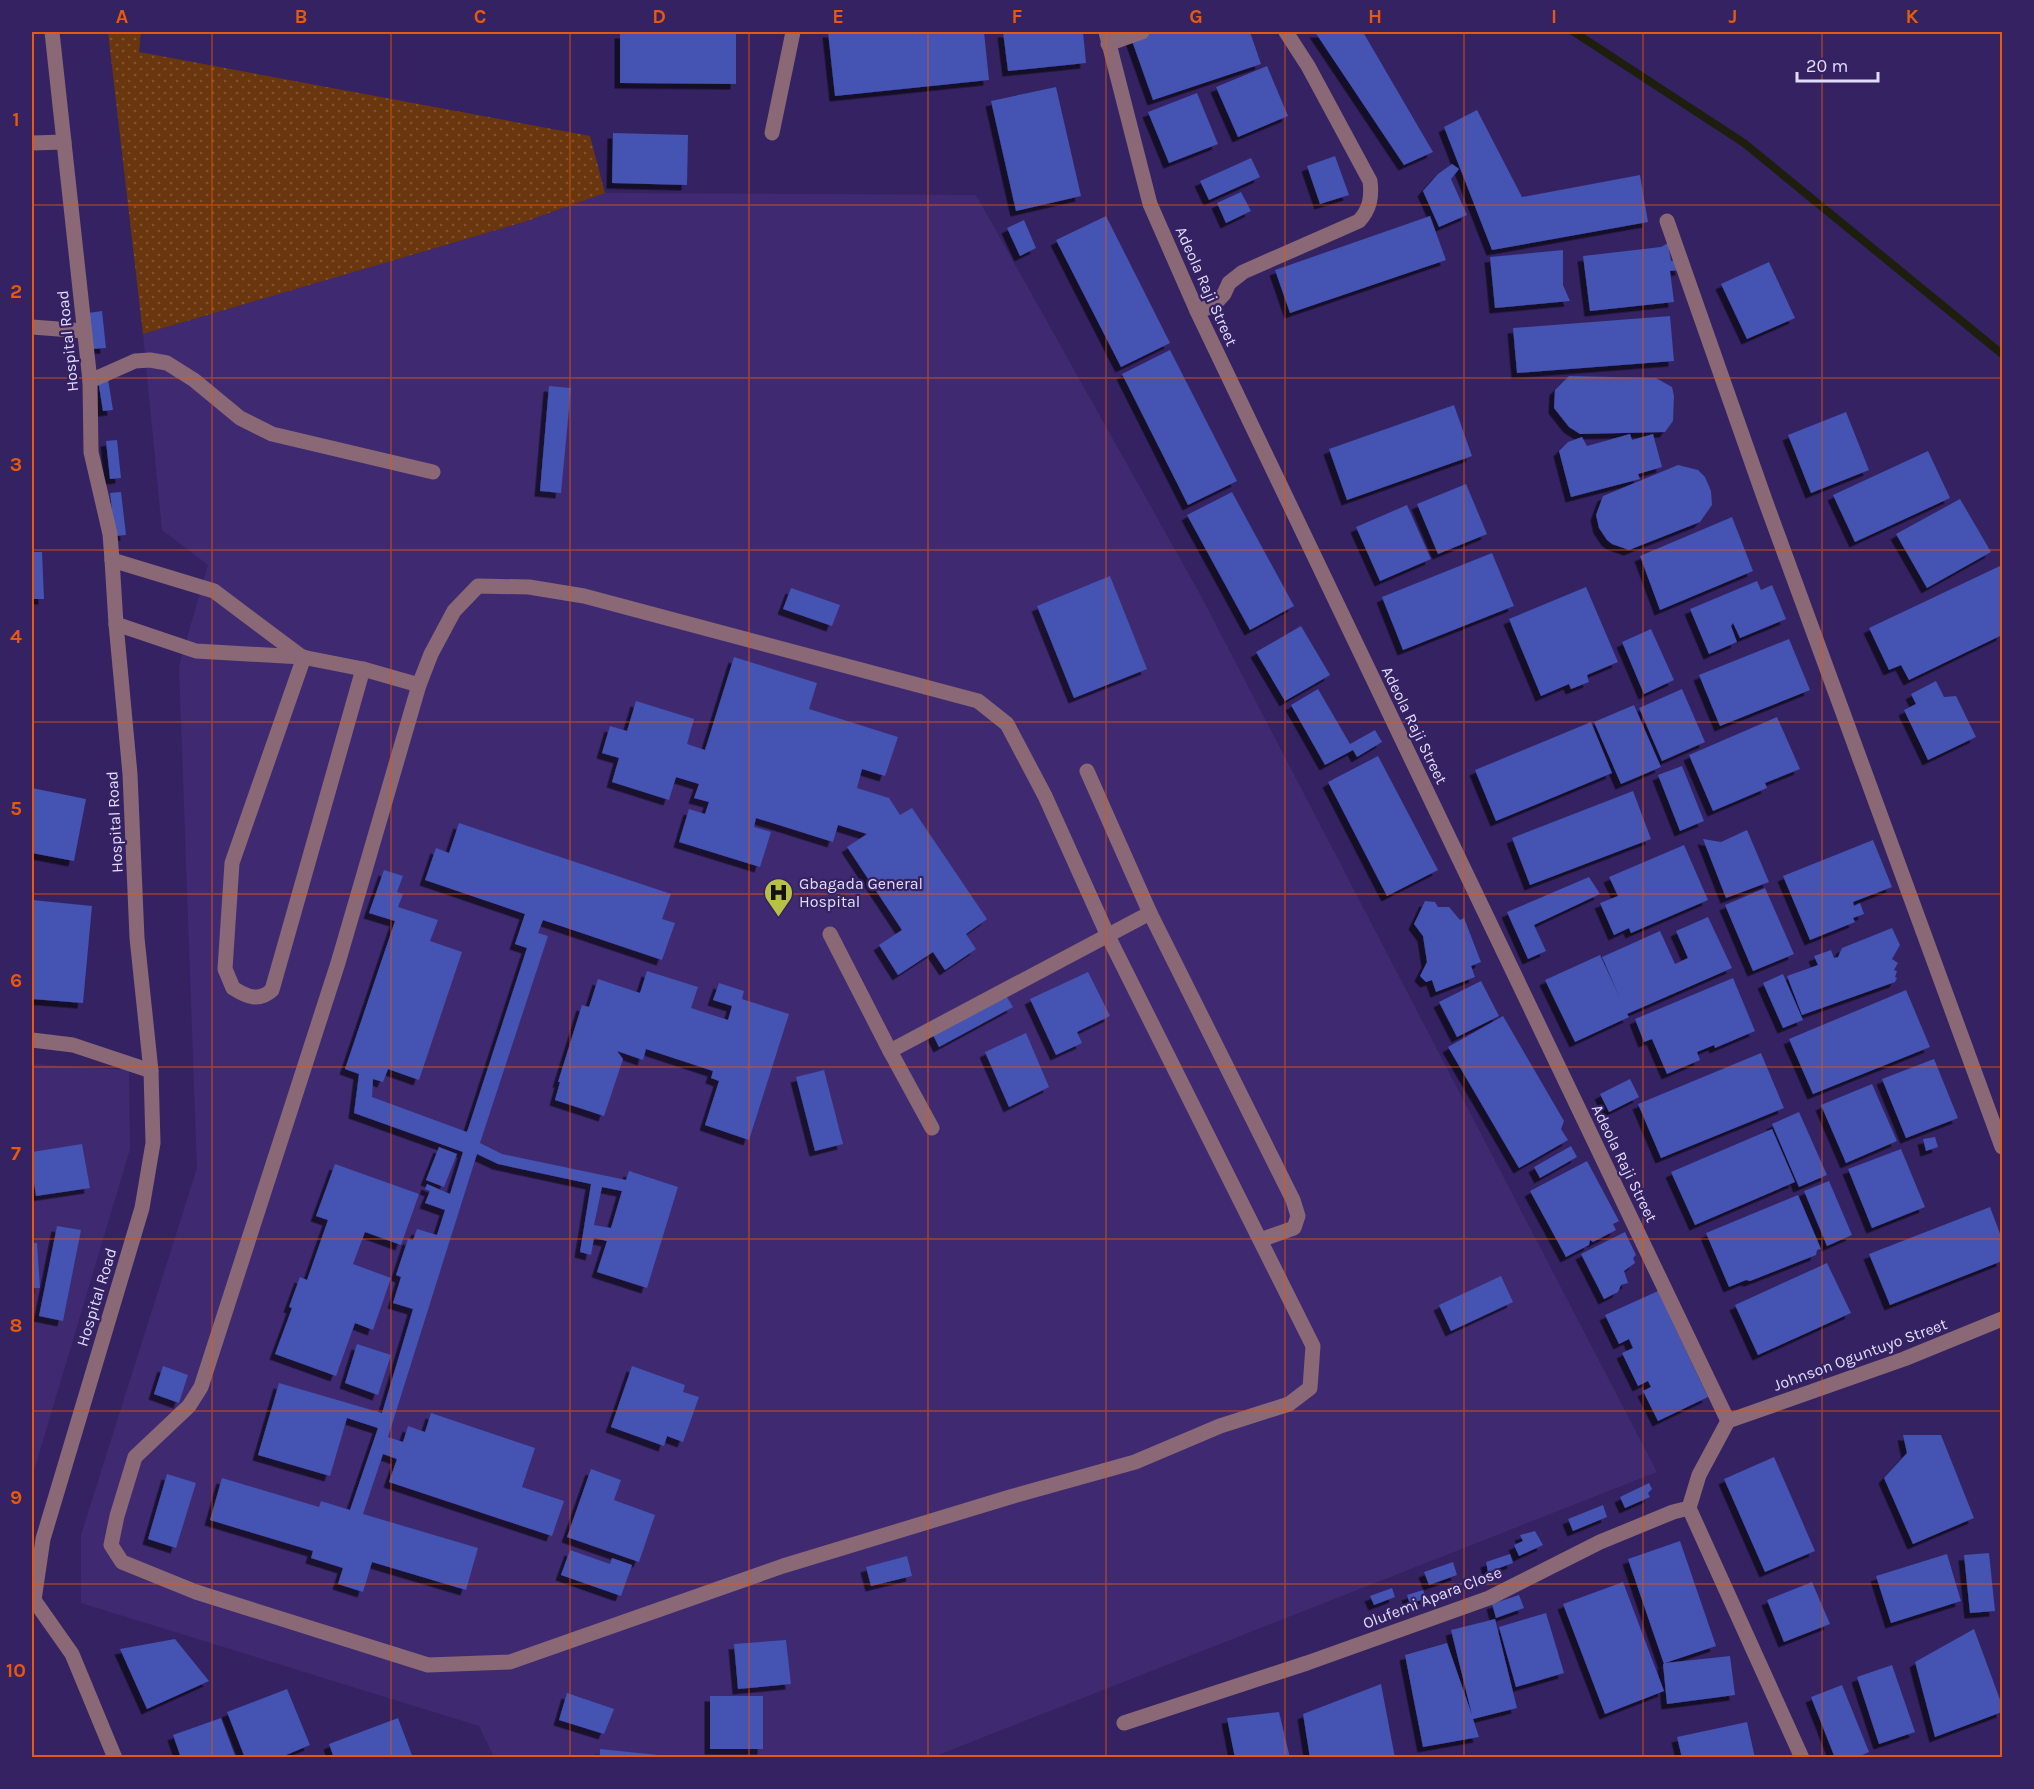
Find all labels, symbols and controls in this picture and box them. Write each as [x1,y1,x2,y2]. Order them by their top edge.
text: A [116,5,129,28]
text: B [295,5,307,28]
text: C [474,5,486,28]
text: D [652,5,666,28]
text: E [832,5,844,28]
text: F [1012,5,1023,28]
text: G [1189,5,1203,28]
text: H [1368,5,1382,28]
text: I [1551,5,1557,28]
text: J [1729,5,1737,28]
text: K [1905,5,1919,28]
scale bar [1797,45,1878,83]
text: 20 m [1806,55,1848,77]
text: 1 [12,108,20,131]
street label: Adeola Raji Street [1172,223,1241,349]
text: 2 [10,280,22,303]
street label: Hospital Road [53,289,82,393]
text: 3 [10,453,22,476]
text: 4 [10,625,22,648]
street label: Adeola Raji Street [1378,663,1451,787]
street label: Hospital Road [102,771,127,873]
text: 5 [10,797,22,820]
place label: Gbagada General Hospital [799,874,923,911]
hospital icon: Gbagada General Hospital [762,876,794,918]
text: 6 [10,969,22,992]
street label: Adeola Raji Street [1588,1101,1661,1225]
text: 7 [11,1142,21,1165]
street label: Hospital Road [72,1246,120,1349]
text: 8 [10,1314,22,1337]
street label: Johnson Oguntuyo Street [1771,1314,1950,1395]
text: 9 [10,1486,22,1509]
street label: Olufemi Apara Close [1360,1562,1504,1633]
text: 10 [6,1659,26,1682]

